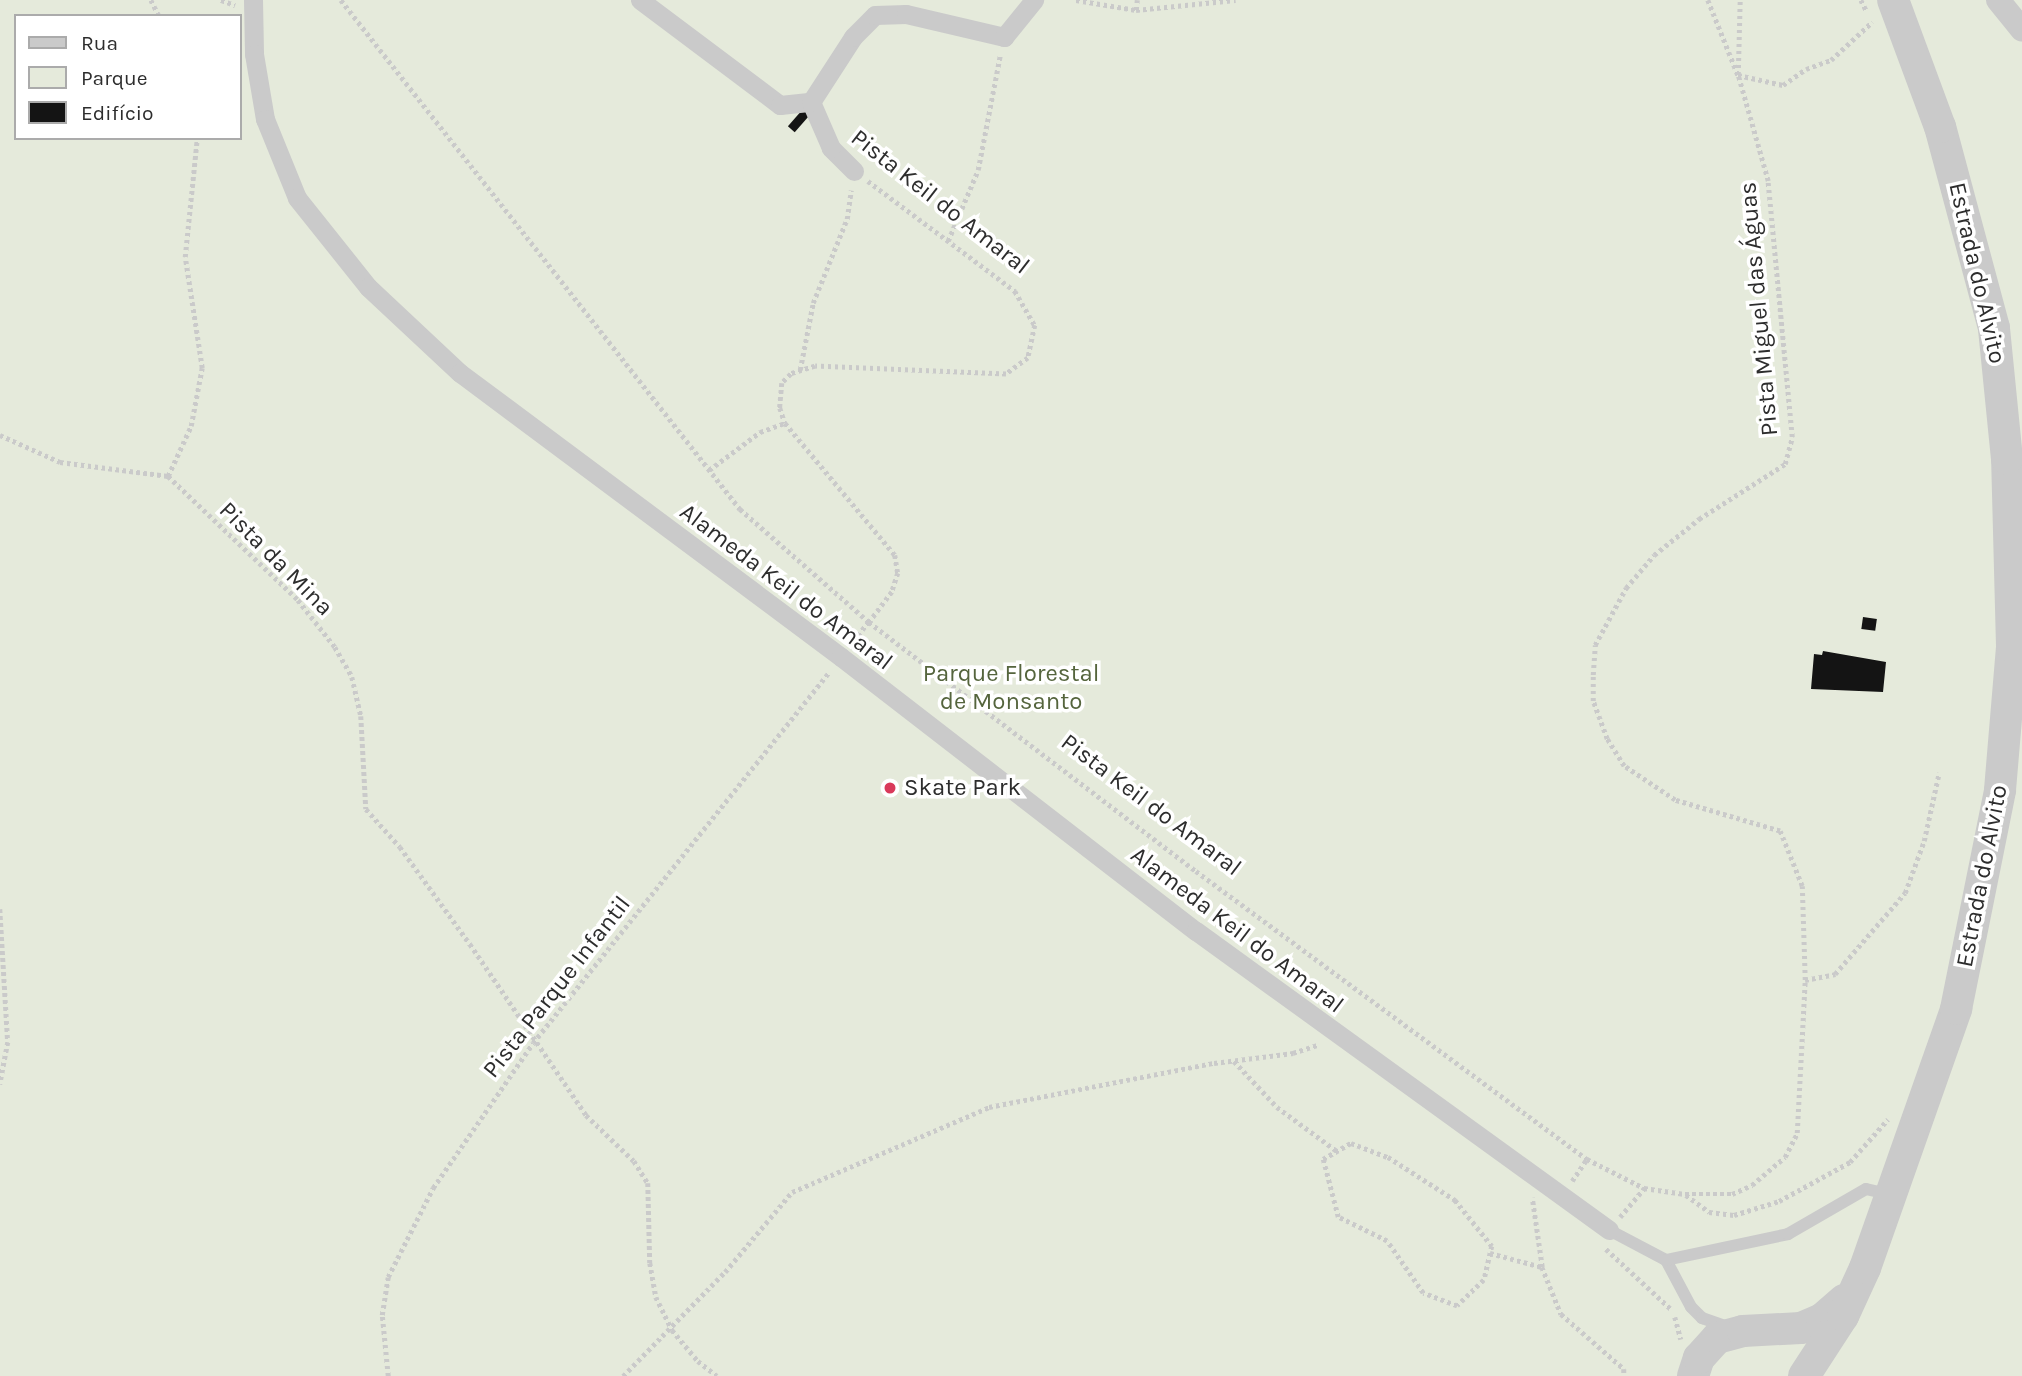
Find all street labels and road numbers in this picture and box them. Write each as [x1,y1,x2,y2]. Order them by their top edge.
street label: Pista Keil do Amaral [845,123,1035,281]
street label: Estrada do Alvito [1942,180,2012,366]
street label: Pista Miguel das Águas [1734,181,1784,437]
street label: Pista da Mina [213,496,339,622]
street label: Alameda Keil do Amaral [674,498,898,676]
street label: Pista Keil do Amaral [1055,728,1247,882]
street label: Estrada do Alvito [1950,782,2014,970]
street label: Alameda Keil do Amaral [1125,841,1349,1019]
street label: Pista Parque Infantil [477,890,637,1084]

